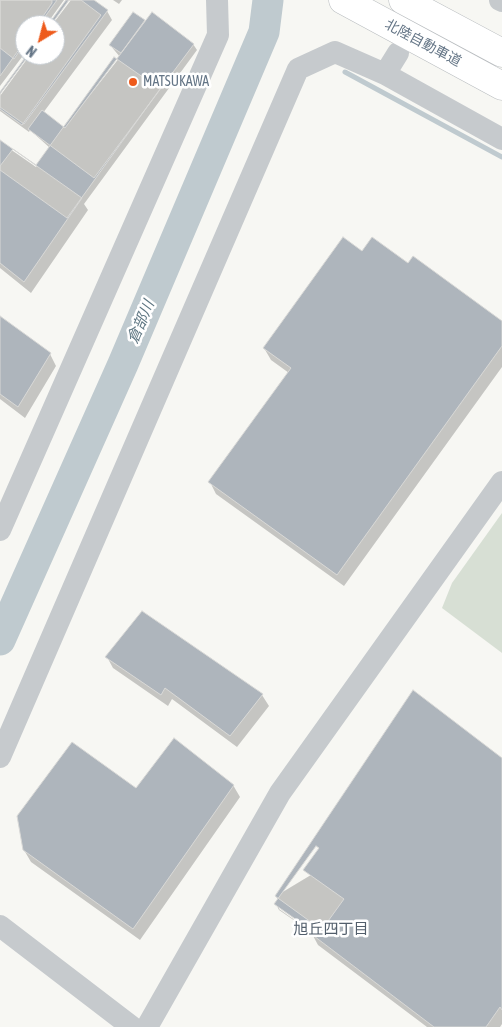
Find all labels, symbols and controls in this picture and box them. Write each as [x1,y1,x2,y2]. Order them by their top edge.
north arrow [15,15,65,65]
street label: 北陸自動車道 [382,16,464,70]
text: N [23,42,40,60]
place label: MATSUKAWA [143,74,209,90]
marker: MATSUKAWA [127,76,139,88]
water label: 倉部川 [124,298,158,346]
district label: 旭丘四丁目 [294,920,368,938]

